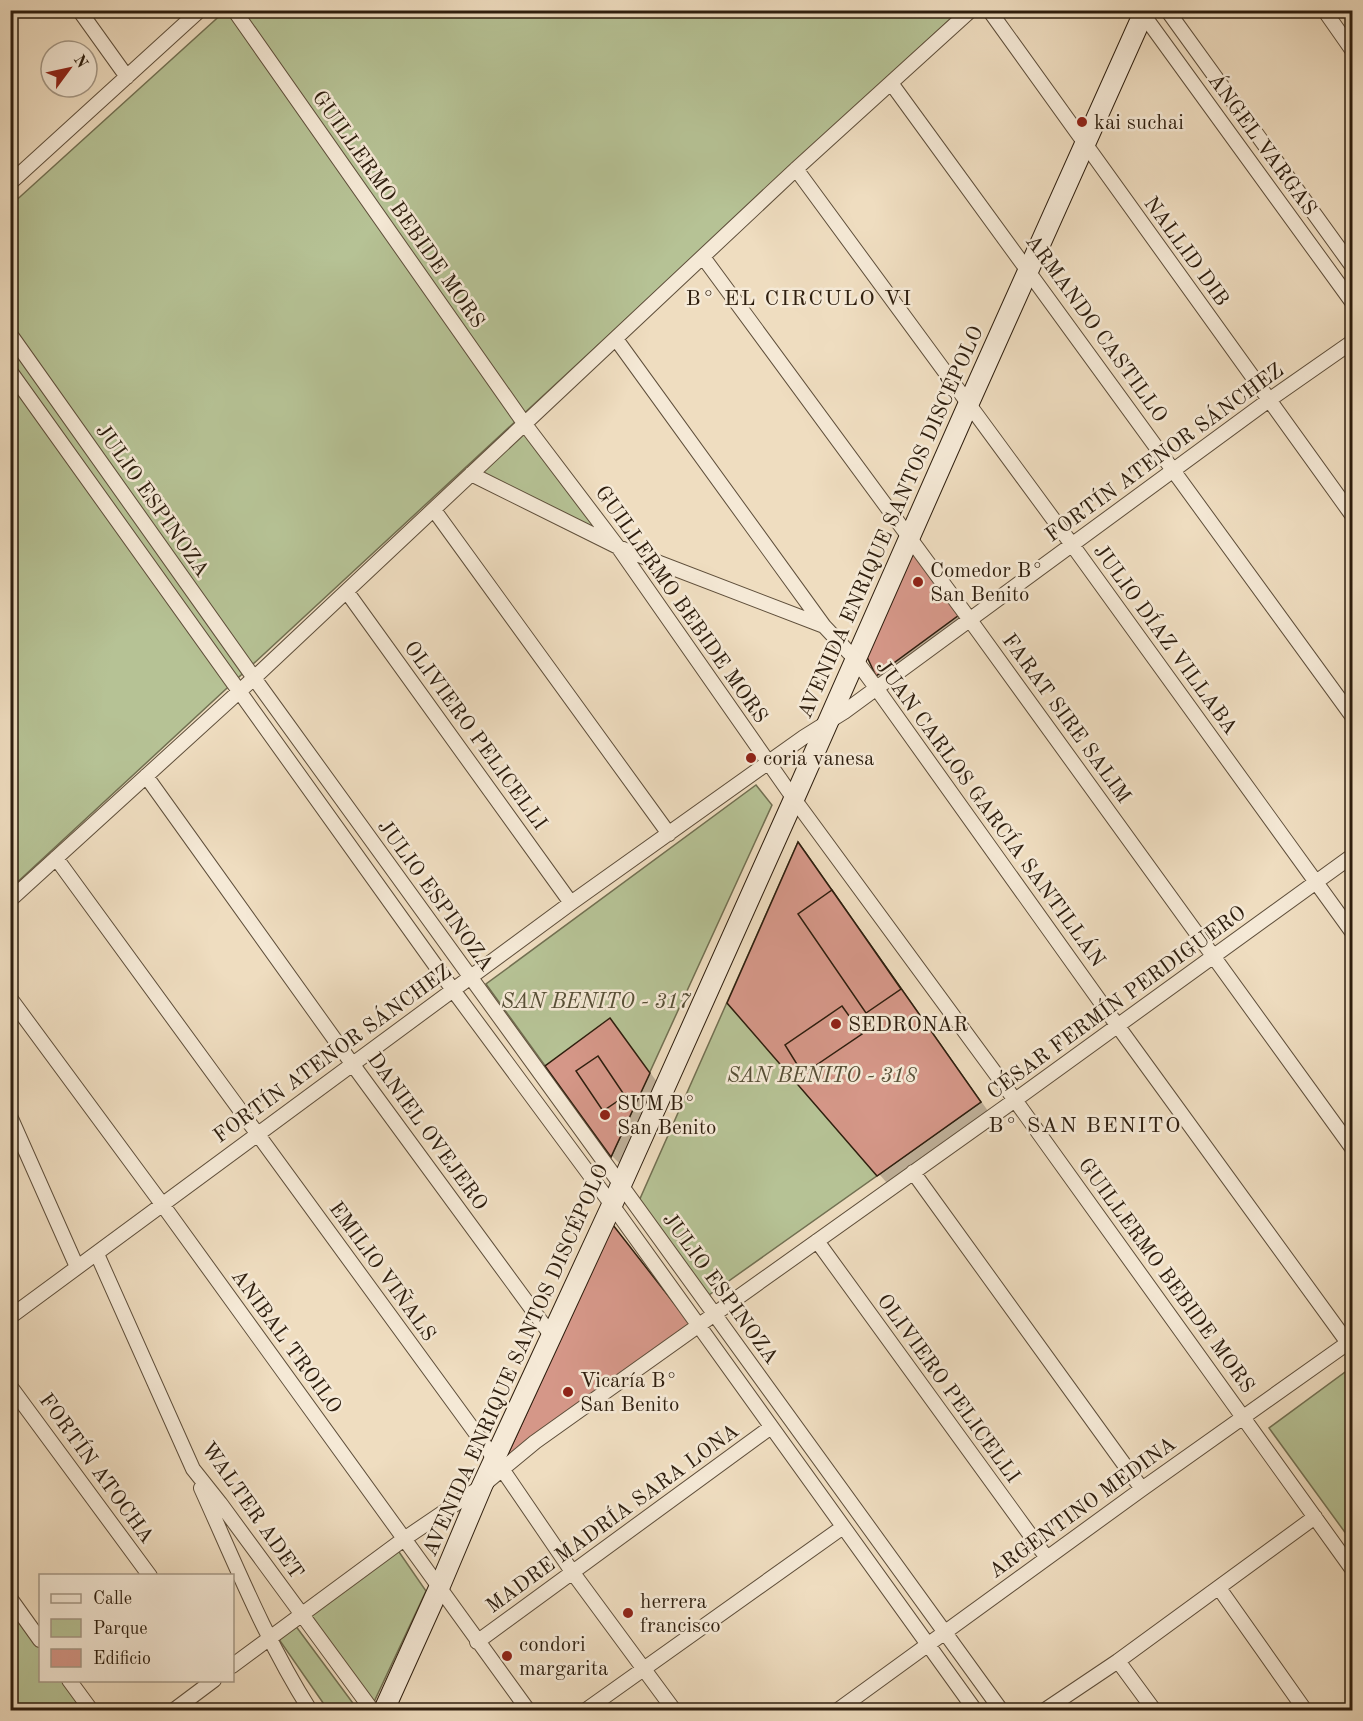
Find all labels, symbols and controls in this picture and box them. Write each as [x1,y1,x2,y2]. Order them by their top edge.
north arrow [39,39,99,99]
text: N [70,52,90,72]
street label: ÁNGEL VARGAS [1203,68,1323,220]
street label: GUILLERMO BEBIDE MORS [308,87,488,332]
place label: kai suchai [1094,113,1184,134]
marker: kai suchai [1075,115,1089,129]
street label: NALLID DIB [1139,193,1232,310]
street label: ARMANDO CASTILLO [1021,231,1171,426]
district label: B° EL CIRCULO VI [685,288,913,310]
street label: AVENIDA ENRIQUE SANTOS DISCÉPOLO [791,321,988,722]
street label: FORTÍN ATENOR SÁNCHEZ [1040,357,1288,546]
street label: JULIO ESPINOZA [91,421,212,581]
street label: GUILLERMO BEBIDE MORS [591,482,771,727]
street label: JULIO DÍAZ VILLABA [1089,539,1244,739]
place label: Comedor B° San Benito [930,561,1043,606]
marker: Comedor B° San Benito [911,575,925,589]
street label: FARAT SIRE SALIM [997,630,1134,807]
street label: OLIVIERO PELICELLI [399,638,550,834]
street label: JUAN CARLOS GARCÍA SANTILLÁN [871,654,1111,971]
place label: coria vanesa [763,749,874,770]
marker: coria vanesa [744,751,758,765]
street label: JULIO ESPINOZA [373,816,497,975]
street label: CÉSAR FERMÍN PERDIGUERO [981,899,1250,1104]
street label: FORTÍN ATENOR SÁNCHEZ [208,958,456,1147]
park label: SAN BENITO - 317 [501,992,692,1013]
place label: SEDRONAR [848,1015,968,1036]
marker: SEDRONAR [829,1017,843,1031]
street label: DANIEL OVEJERO [363,1049,491,1215]
park label: SAN BENITO - 318 [727,1066,918,1087]
place label: SUM B° San Benito [617,1094,717,1139]
marker: SUM B° San Benito [598,1108,612,1122]
district label: B° SAN BENITO [988,1115,1182,1137]
street label: GUILLERMO BEBIDE MORS [1074,1155,1258,1397]
street label: AVENIDA ENRIQUE SANTOS DISCÉPOLO [416,1159,613,1560]
street label: EMILIO VIÑALS [324,1195,443,1345]
street label: JULIO ESPINOZA [658,1209,782,1368]
street label: ANIBAL TROILO [227,1266,345,1418]
street label: OLIVIERO PELICELLI [872,1291,1023,1487]
place label: Vicaría B° San Benito [580,1371,680,1416]
marker: Vicaría B° San Benito [561,1385,575,1399]
street label: FORTÍN ATOCHA [34,1388,160,1548]
street label: MADRE MADRÍA SARA LONA [480,1417,743,1618]
street label: ARGENTINO MEDINA [986,1434,1180,1583]
street label: WALTER ADET [197,1439,307,1583]
legend [39,1574,234,1682]
text: Calle [93,1590,132,1608]
place label: herrera francisco [640,1592,721,1637]
marker: herrera francisco [621,1606,635,1620]
text: Parque [93,1620,148,1638]
place label: condori margarita [519,1635,608,1680]
marker: condori margarita [500,1649,514,1663]
text: Edificio [93,1650,151,1668]

